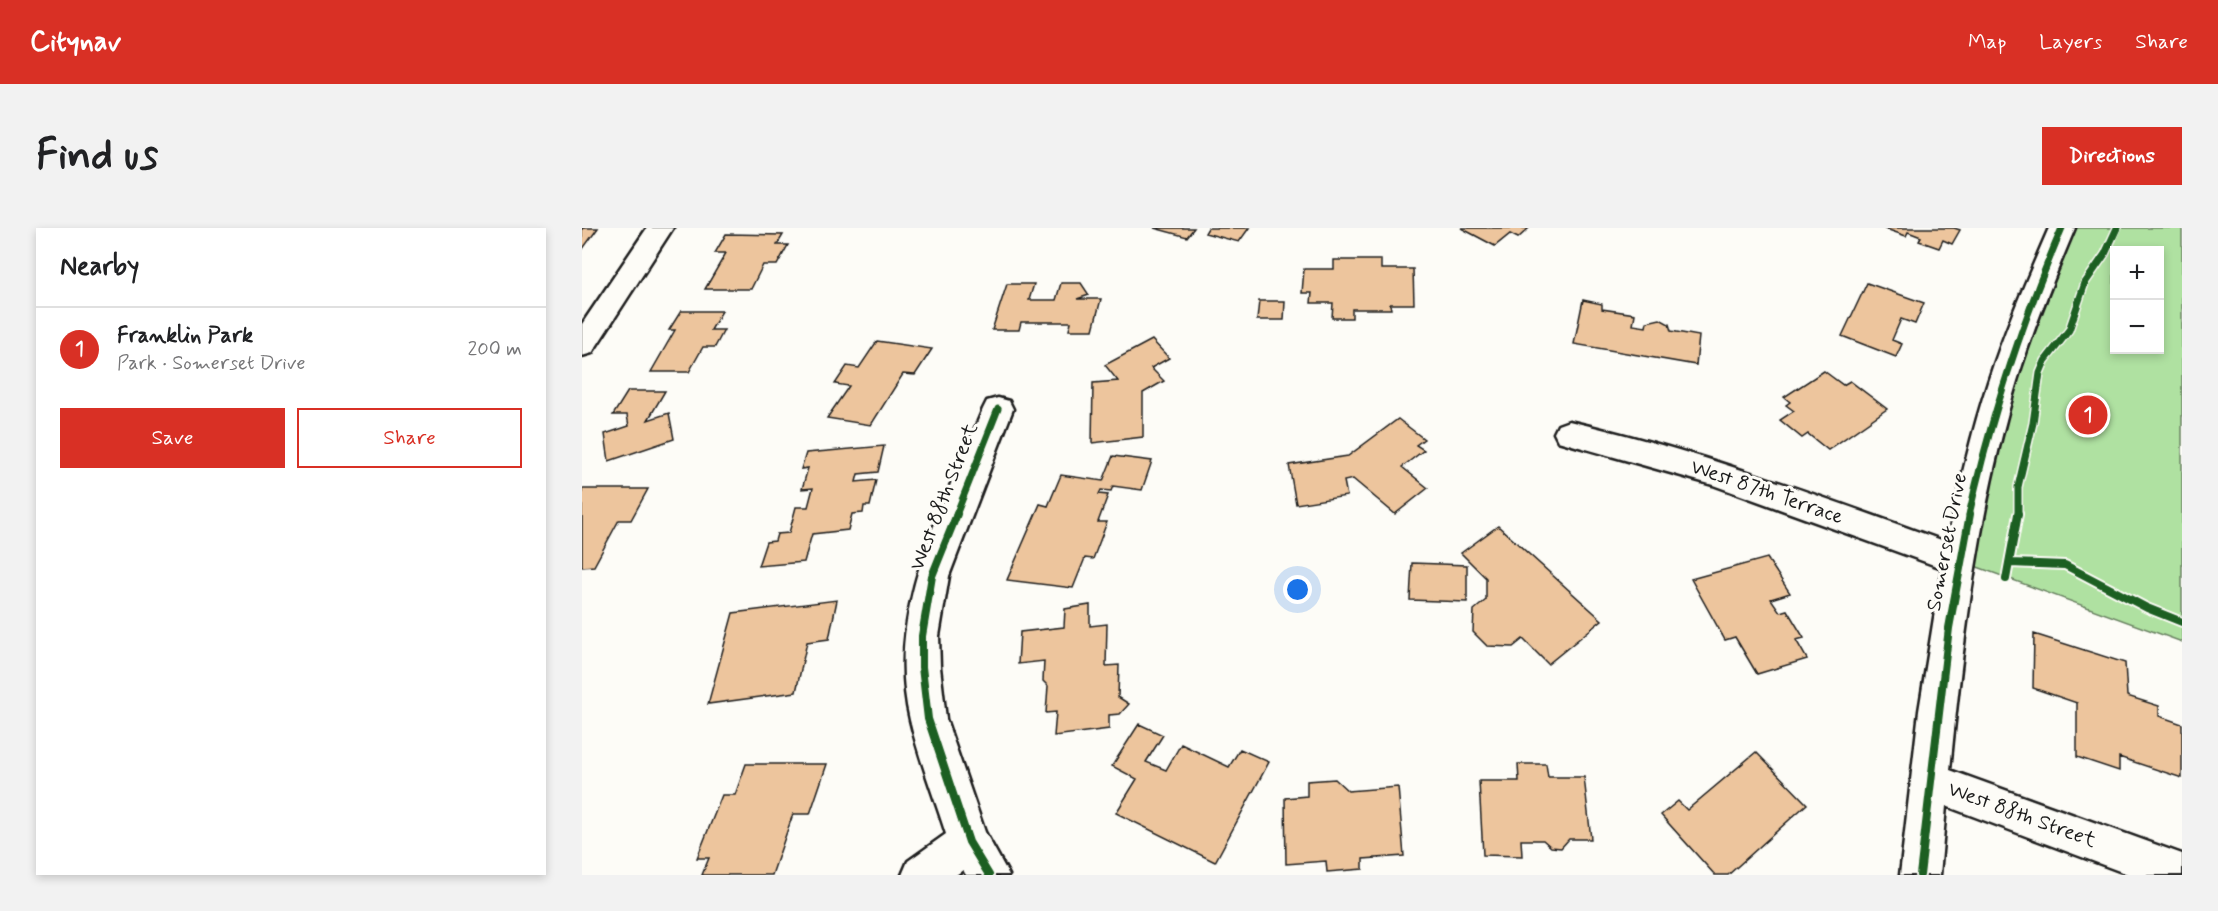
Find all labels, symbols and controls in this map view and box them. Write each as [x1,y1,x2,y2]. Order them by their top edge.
text: Citynav [30,24,121,61]
text: Map [1968,28,2006,56]
text: Layers [2039,28,2102,56]
text: Share [2135,28,2188,56]
button: Directions [2042,127,2182,185]
text: Find us [36,129,158,184]
map controls [2110,246,2164,354]
button: + [2110,246,2164,300]
text: Nearby [60,250,139,284]
button: − [2110,300,2164,354]
text: Franklin Park [117,322,253,350]
text: 1 [75,336,84,363]
text: 200 m [467,336,522,363]
text: Park · Somerset Drive [117,350,306,377]
pin: 1 [2068,392,2108,438]
button: Save [60,408,285,468]
button: Share [297,408,522,468]
street label: West 88th Street [903,419,985,575]
street label: West 87th Terrace [1687,453,1847,531]
street label: Somerset Drive [1920,471,1974,613]
your location [1283,575,1312,604]
street label: West 88th Street [1944,775,2100,855]

